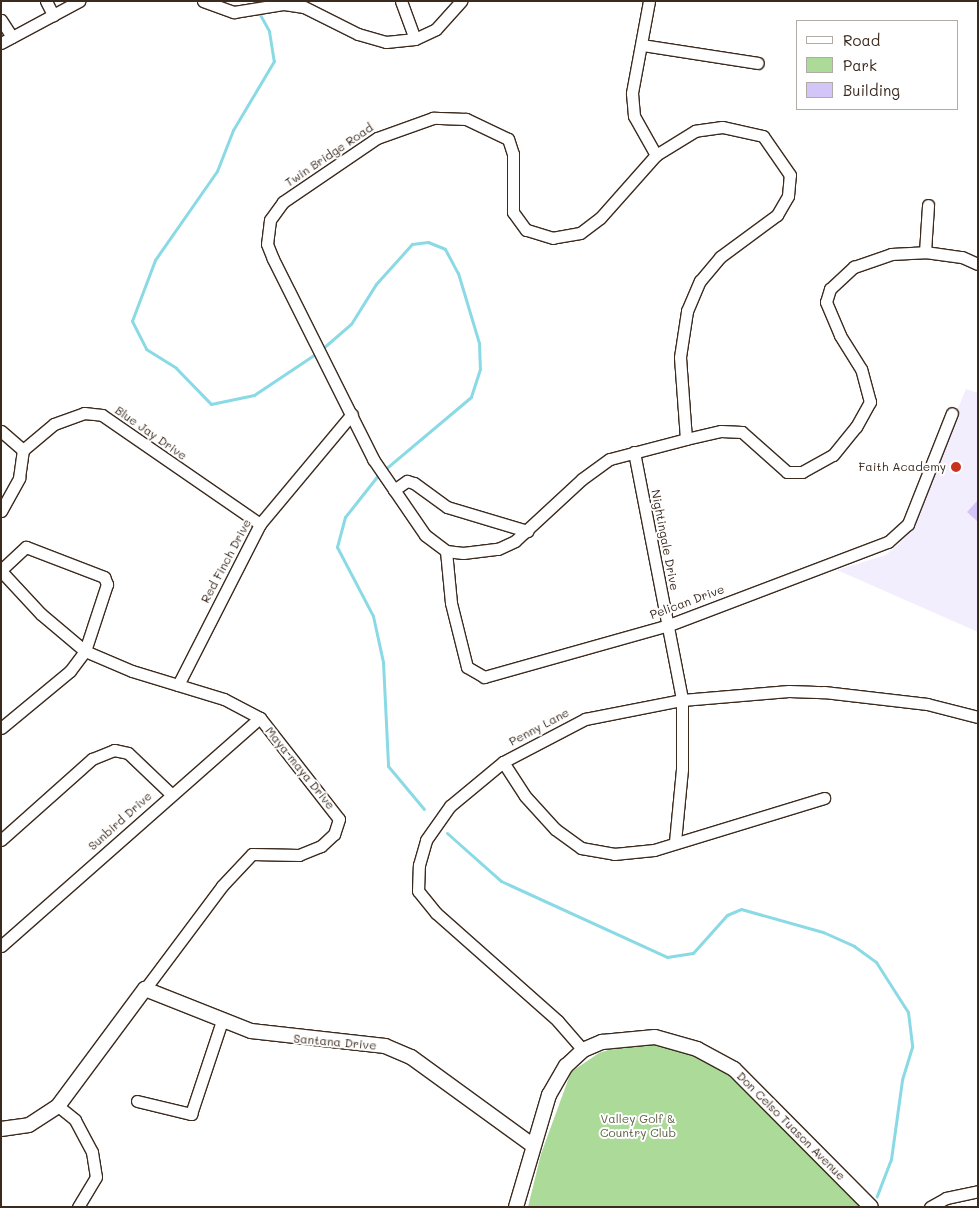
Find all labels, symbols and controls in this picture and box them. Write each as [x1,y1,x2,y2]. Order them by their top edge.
legend [796,20,959,110]
text: Road [843,30,880,50]
text: Park [843,55,877,75]
text: Building [843,80,900,100]
street label: Twin Bridge Road [282,120,376,190]
street label: Blue Jay Drive [112,403,190,463]
place label: Faith Academy [859,460,946,474]
marker: Faith Academy [950,461,962,473]
street label: Nightingale Drive [648,488,682,592]
street label: Red Finch Drive [198,517,254,605]
street label: Pelican Drive [648,582,726,622]
street label: Penny Lane [506,705,572,749]
street label: Maya-maya Drive [262,724,338,812]
street label: Sunbird Drive [85,789,155,853]
street label: Santana Drive [293,1031,377,1053]
street label: Don Celso Tuason Avenue [734,1069,848,1183]
park label: Valley Golf & Country Club [600,1112,676,1140]

